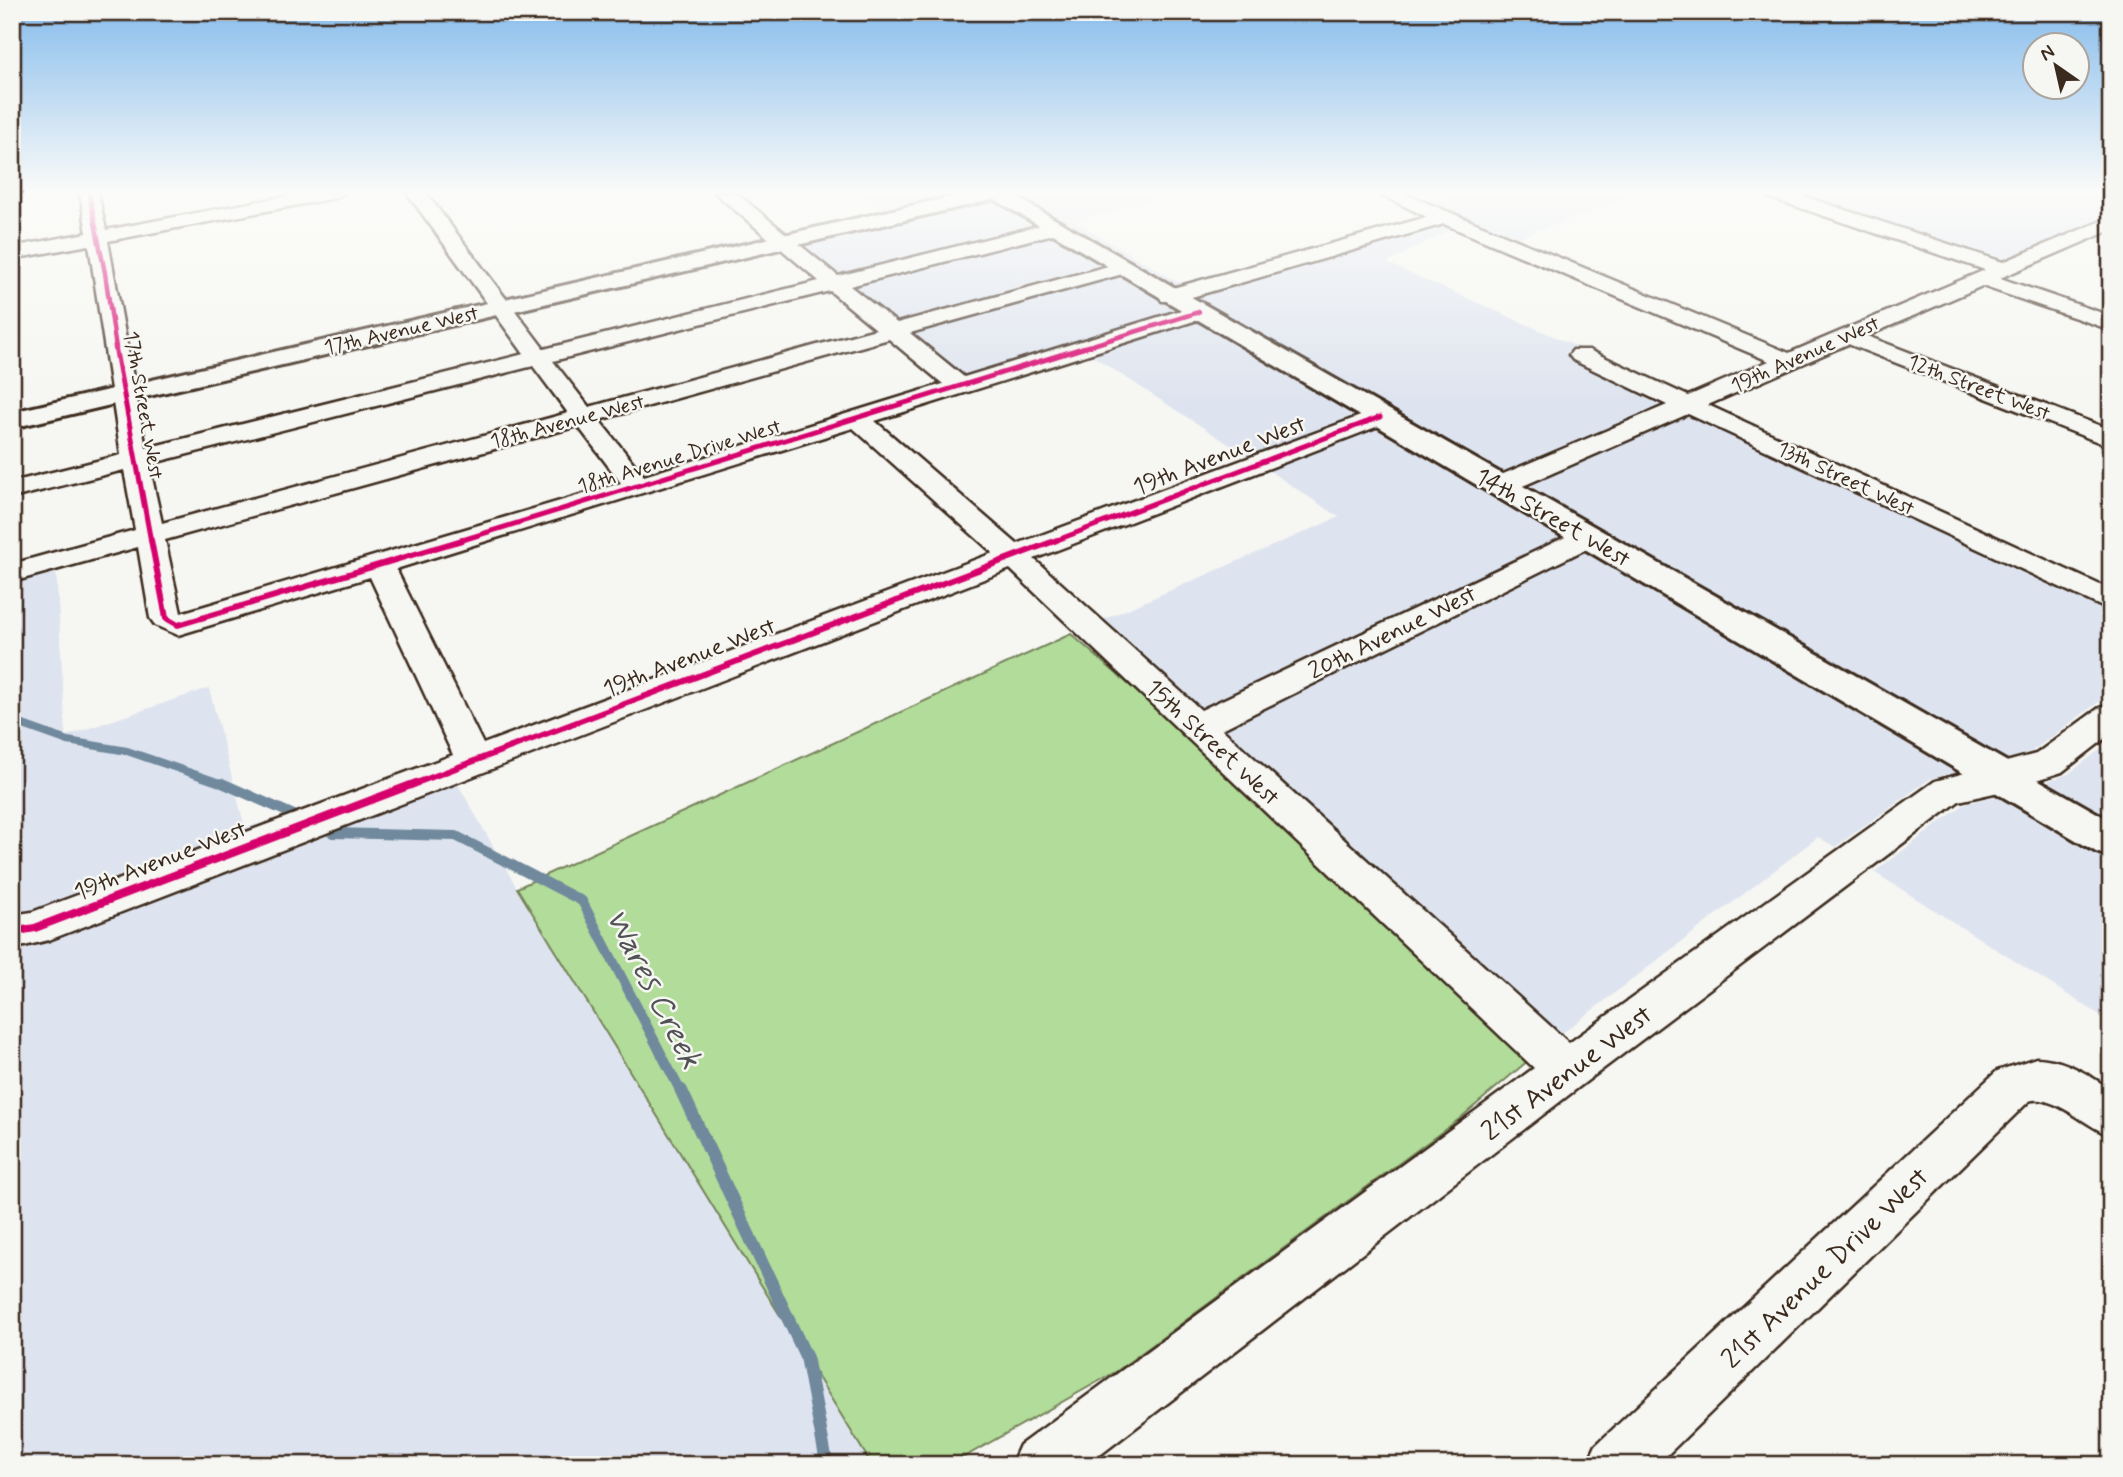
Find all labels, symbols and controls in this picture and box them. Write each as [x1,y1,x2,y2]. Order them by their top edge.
north arrow [2022,32,2092,102]
text: N [2035,39,2060,67]
street label: 17th Avenue West [321,299,482,362]
street label: 19th Avenue West [1727,309,1885,400]
street label: 17th Street West [116,329,170,482]
street label: 12th Street West [1903,348,2054,428]
street label: 18th Avenue West [487,388,648,456]
street label: 19th Avenue West [1129,409,1311,504]
street label: 18th Avenue Drive West [574,413,785,501]
street label: 13th Street West [1772,435,1919,523]
street label: 14th Street West [1469,461,1636,575]
street label: 20th Avenue West [1304,579,1482,687]
street label: 19th Avenue West [599,611,781,706]
street label: 15th Street West [1138,673,1286,813]
street label: 19th Avenue West [70,814,252,909]
water label: Wares Creek [595,902,712,1076]
street label: 21st Avenue West [1474,997,1661,1151]
street label: 21st Avenue Drive West [1714,1159,1938,1378]

